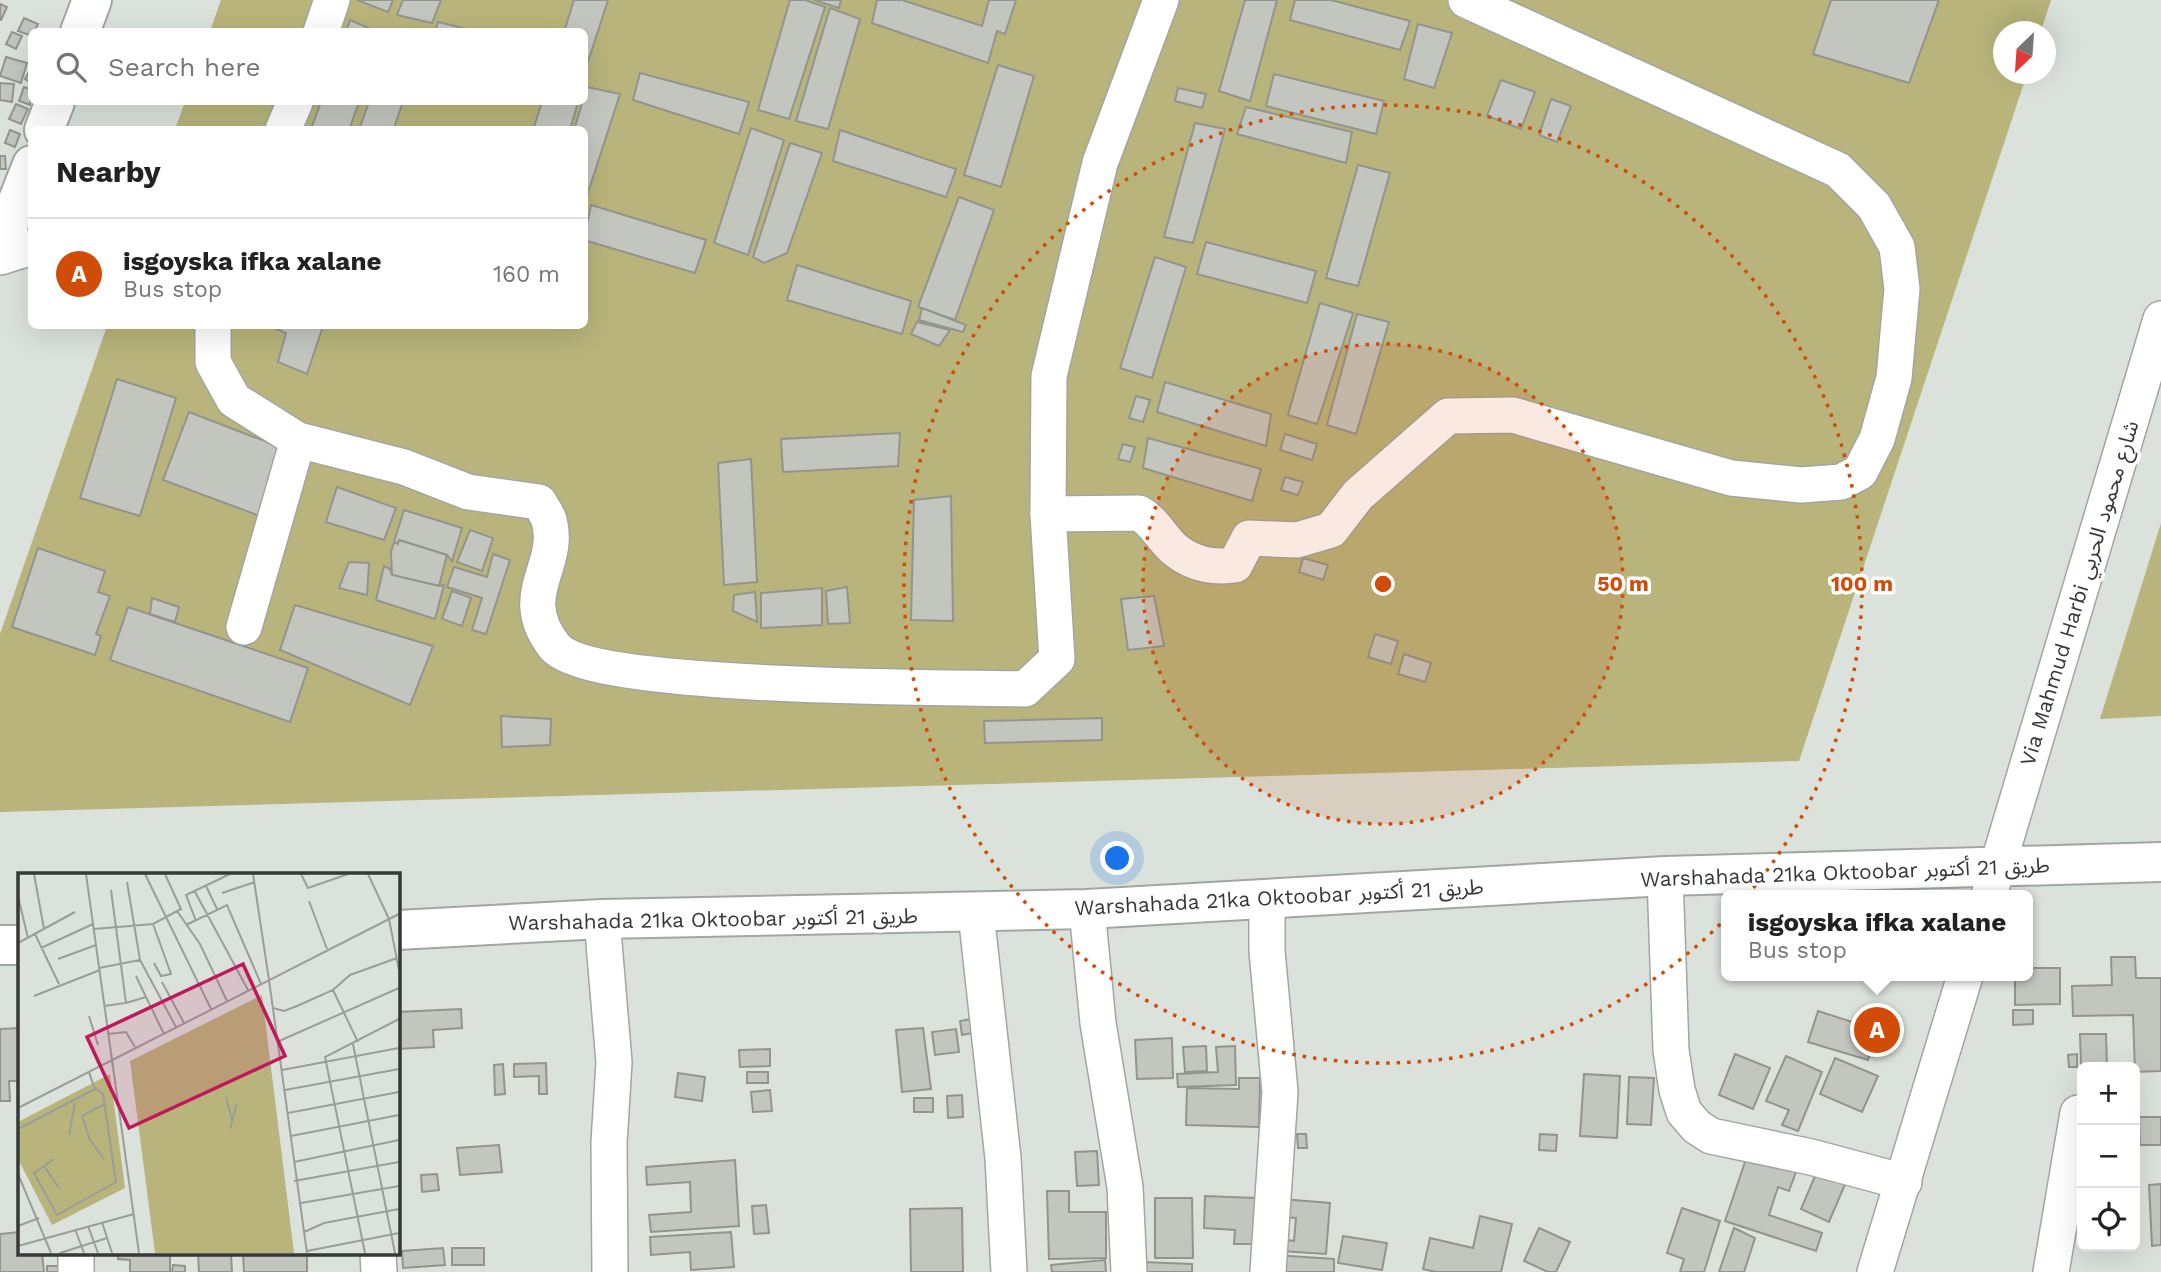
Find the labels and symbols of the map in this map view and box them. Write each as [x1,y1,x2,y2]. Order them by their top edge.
north arrow [1993,21,2056,84]
street label: Via Mahmud Harbi شارع محمود الحربي [2014,417,2147,770]
text: 50 m [1597,571,1649,596]
text: 100 m [1831,571,1893,596]
centre of rings [1371,572,1395,596]
your location [1100,841,1134,875]
street label: Warshahada 21ka Oktoobar طريق 21 أكتوبر [1640,852,2050,893]
inset map [18,873,399,1254]
street label: Warshahada 21ka Oktoobar طريق 21 أكتوبر [1074,874,1484,921]
street label: Warshahada 21ka Oktoobar طريق 21 أكتوبر [508,903,918,936]
pin: A [1854,1004,1900,1056]

